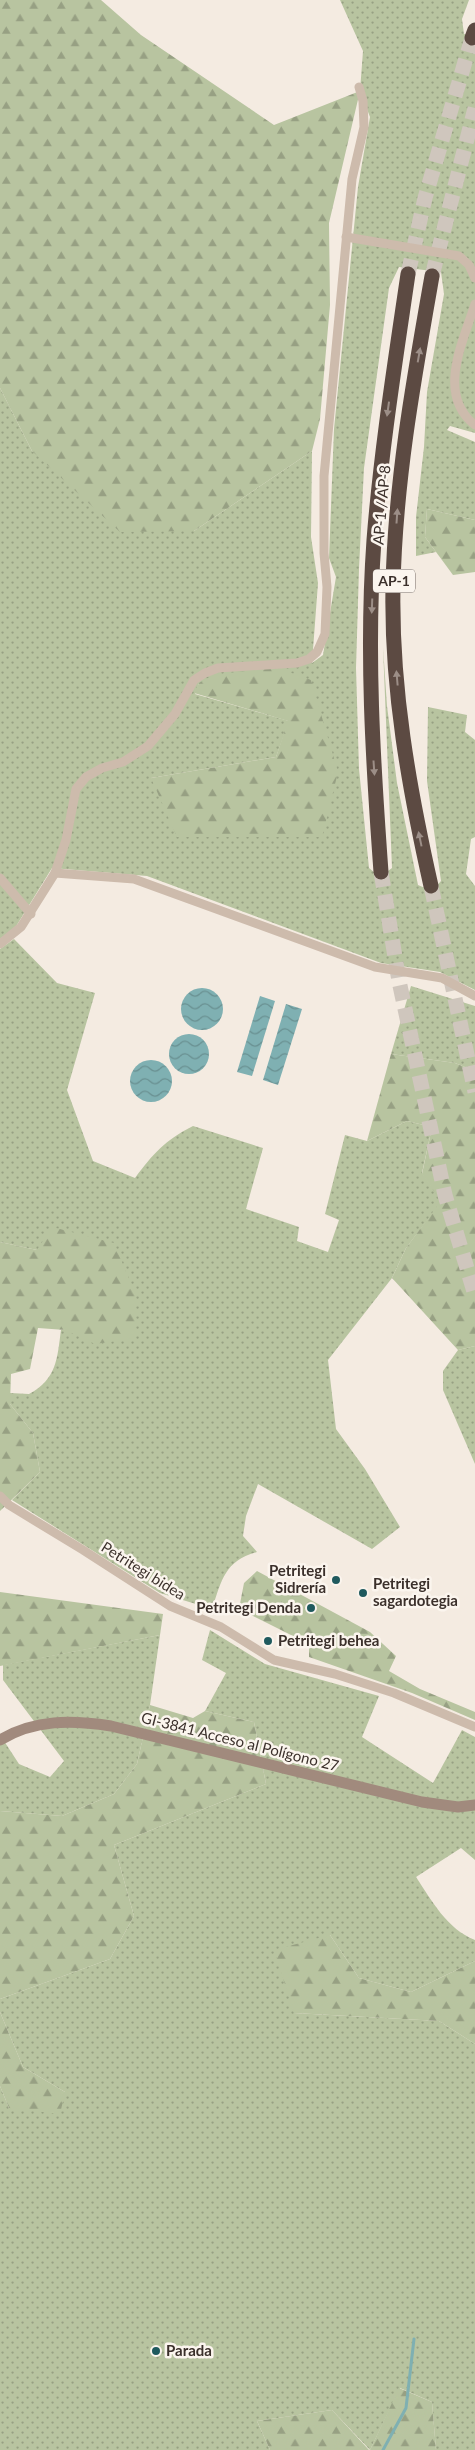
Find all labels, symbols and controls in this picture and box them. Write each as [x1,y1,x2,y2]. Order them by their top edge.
one-way arrow [415,346,423,362]
one-way arrow [384,401,392,417]
street label: AP-1 / AP-8 [369,464,393,546]
one-way arrow [394,508,402,524]
road number: AP-1 [373,570,415,592]
one-way arrow [367,598,375,614]
one-way arrow [393,670,401,686]
one-way arrow [370,760,378,776]
one-way arrow [416,831,424,846]
street label: Petritegi bidea [98,1537,189,1603]
place label: Petritegi Sidrería [269,1561,326,1596]
marker: Petritegi Sidrería [330,1574,342,1586]
place label: Petritegi sagardotegia [373,1574,458,1609]
marker: Petritegi sagardotegia [357,1587,369,1599]
place label: Petritegi Denda [196,1598,301,1616]
marker: Petritegi Denda [305,1602,317,1614]
place label: Petritegi behea [278,1631,379,1649]
marker: Petritegi behea [262,1635,274,1647]
street label: GI-3841 Acceso al Polígono 27 [140,1708,341,1774]
place label: Parada [166,2341,212,2359]
marker: Parada [150,2345,162,2357]

